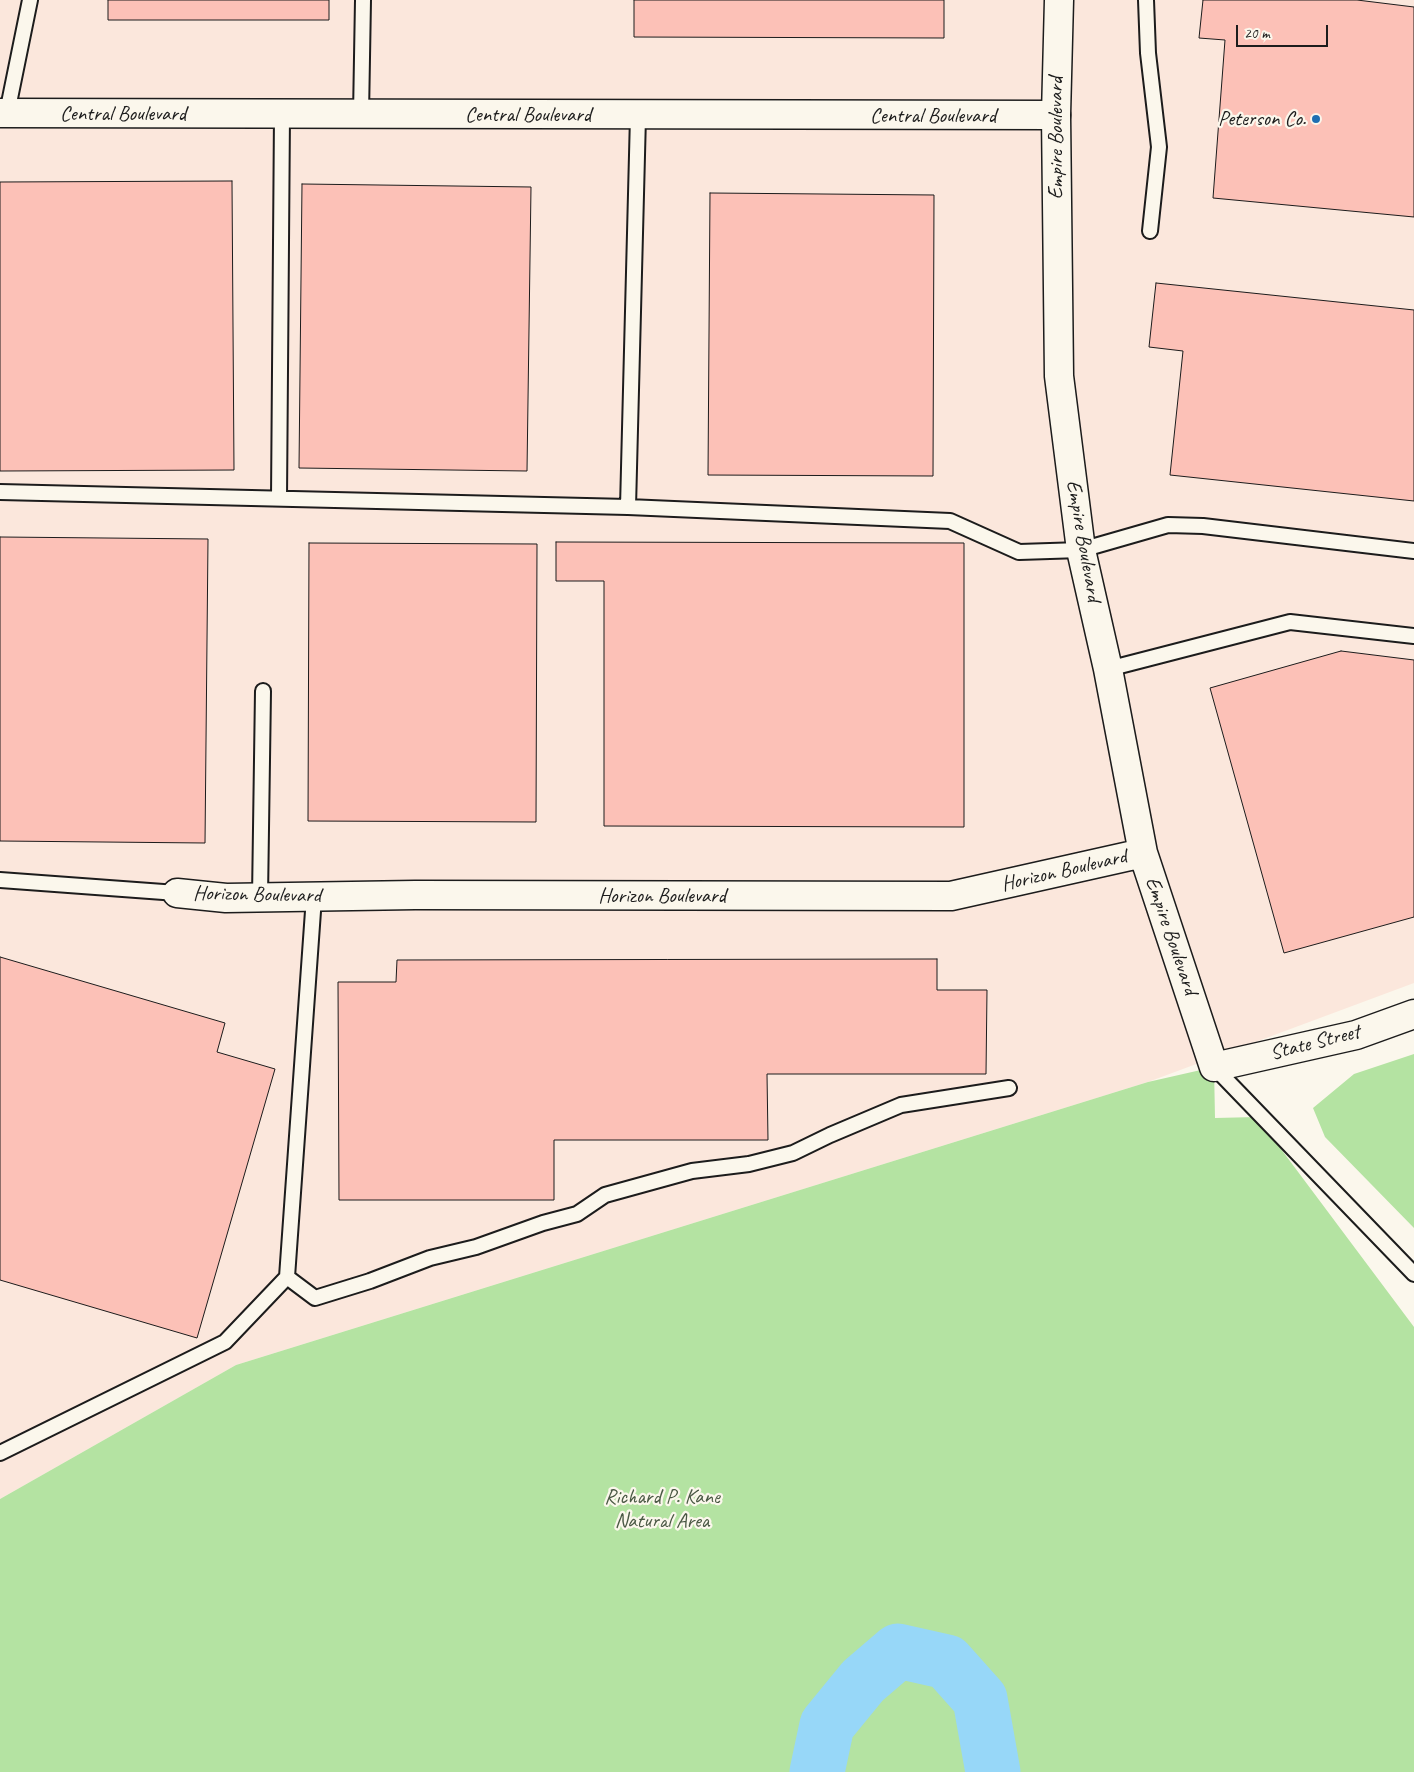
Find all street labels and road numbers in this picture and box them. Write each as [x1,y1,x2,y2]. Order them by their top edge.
street label: Empire Boulevard [1043,77,1069,199]
street label: Central Boulevard [60,101,186,127]
street label: Central Boulevard [465,102,591,128]
street label: Central Boulevard [870,103,996,129]
street label: Empire Boulevard [1060,478,1106,604]
street label: Horizon Boulevard [999,844,1129,898]
street label: Empire Boulevard [1139,874,1203,998]
street label: Horizon Boulevard [193,881,321,909]
street label: Horizon Boulevard [598,883,726,909]
street label: State Street [1268,1020,1362,1066]

